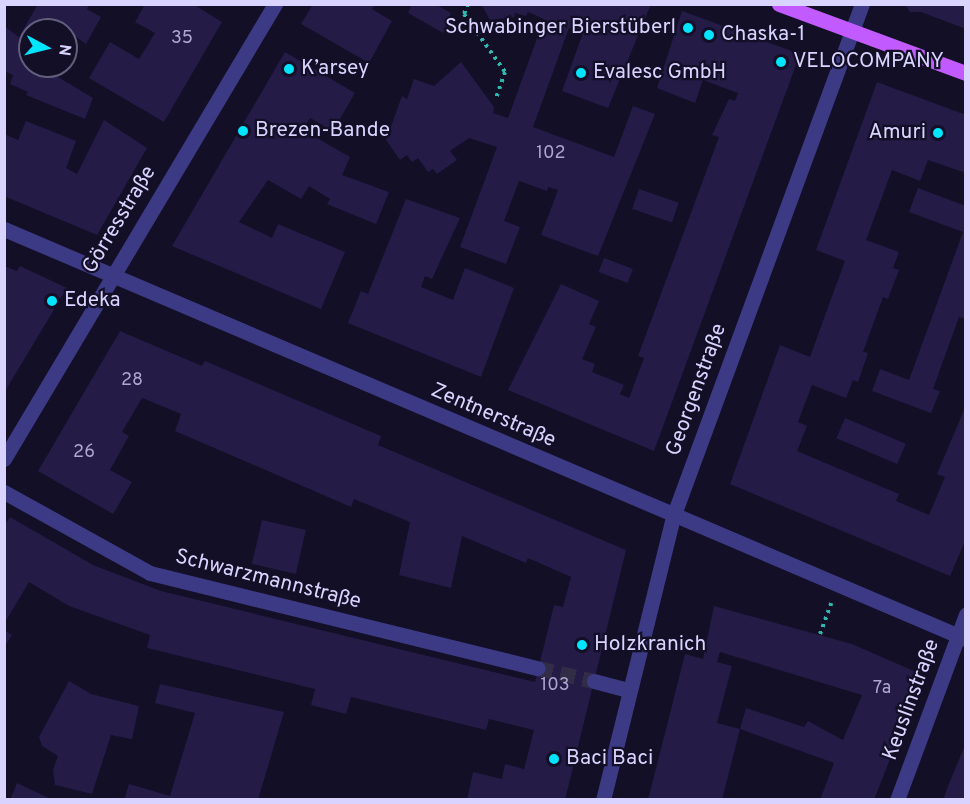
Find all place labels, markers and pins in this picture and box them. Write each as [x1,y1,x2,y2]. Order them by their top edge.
place label: Schwabinger Bierstüberl [445,15,676,41]
marker: Schwabinger Bierstüberl [681,21,695,35]
place label: Chaska-1 [721,22,805,48]
marker: Chaska-1 [702,28,716,42]
place label: VELOCOMPANY [793,49,944,75]
marker: VELOCOMPANY [774,55,788,69]
place label: K’arsey [301,56,369,82]
place label: Evalesc GmbH [593,60,726,86]
marker: K’arsey [282,62,296,76]
marker: Evalesc GmbH [574,66,588,80]
place label: Brezen-Bande [255,118,390,144]
place label: Amuri [869,120,926,146]
marker: Brezen-Bande [236,124,250,138]
marker: Amuri [931,126,945,140]
place label: Edeka [64,288,121,314]
marker: Edeka [45,294,59,308]
place label: Holzkranich [594,632,706,658]
marker: Holzkranich [575,638,589,652]
place label: Baci Baci [566,746,653,772]
marker: Baci Baci [547,752,561,766]

